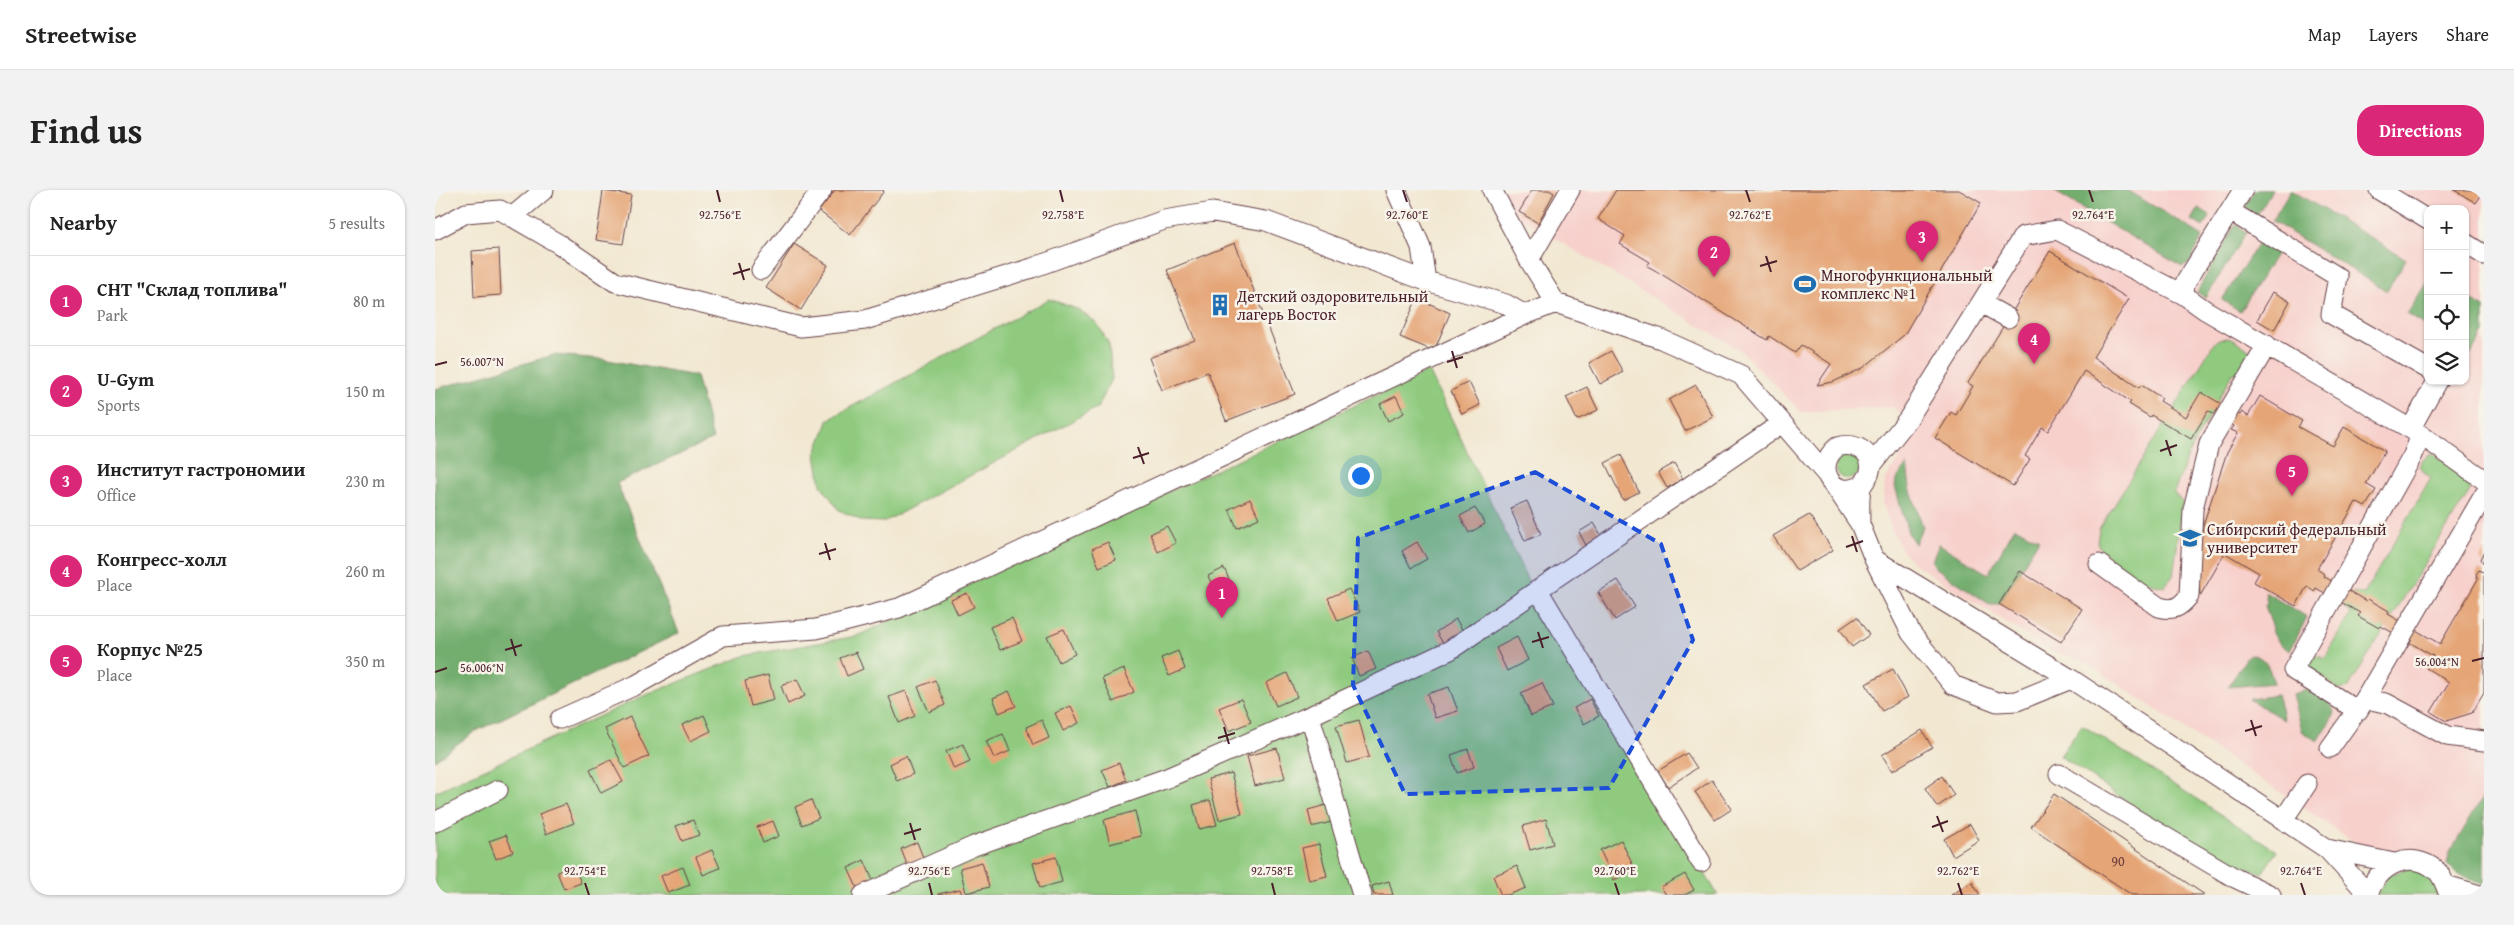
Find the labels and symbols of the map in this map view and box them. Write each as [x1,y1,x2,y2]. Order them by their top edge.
text: 92.756°E [699,206,741,223]
text: 92.758°E [1042,206,1084,223]
text: 92.760°E [1386,206,1428,223]
text: 92.762°E [1729,206,1771,223]
text: 92.764°E [2072,206,2114,223]
pin: 3 [1906,221,1938,262]
pin: 2 [1698,236,1730,277]
place label: Многофункциональный комплекс №1 [1821,263,1993,305]
sports icon: Многофункциональный комплекс №1 [1792,271,1818,297]
place label: Детский оздоровительный лагерь Восток [1236,284,1429,326]
building icon: Детский оздоровительный лагерь Восток [1207,292,1233,318]
pin: 4 [2018,323,2050,364]
text: 56.007°N [460,353,504,370]
pin: 5 [2276,455,2308,496]
your location [1348,463,1374,489]
place label: Сибирский федеральный университет [2206,517,2387,559]
school or university icon: Сибирский федеральный университет [2177,525,2203,551]
pin: 1 [1206,577,1238,618]
text: 56.004°N [2415,653,2459,670]
text: 56.006°N [460,659,504,676]
house number: 90 [2111,851,2125,871]
text: 92.754°E [564,862,606,879]
text: 92.756°E [908,862,950,879]
text: 92.758°E [1251,862,1293,879]
text: 92.760°E [1594,862,1636,879]
text: 92.762°E [1937,862,1979,879]
text: 92.764°E [2280,862,2322,879]

